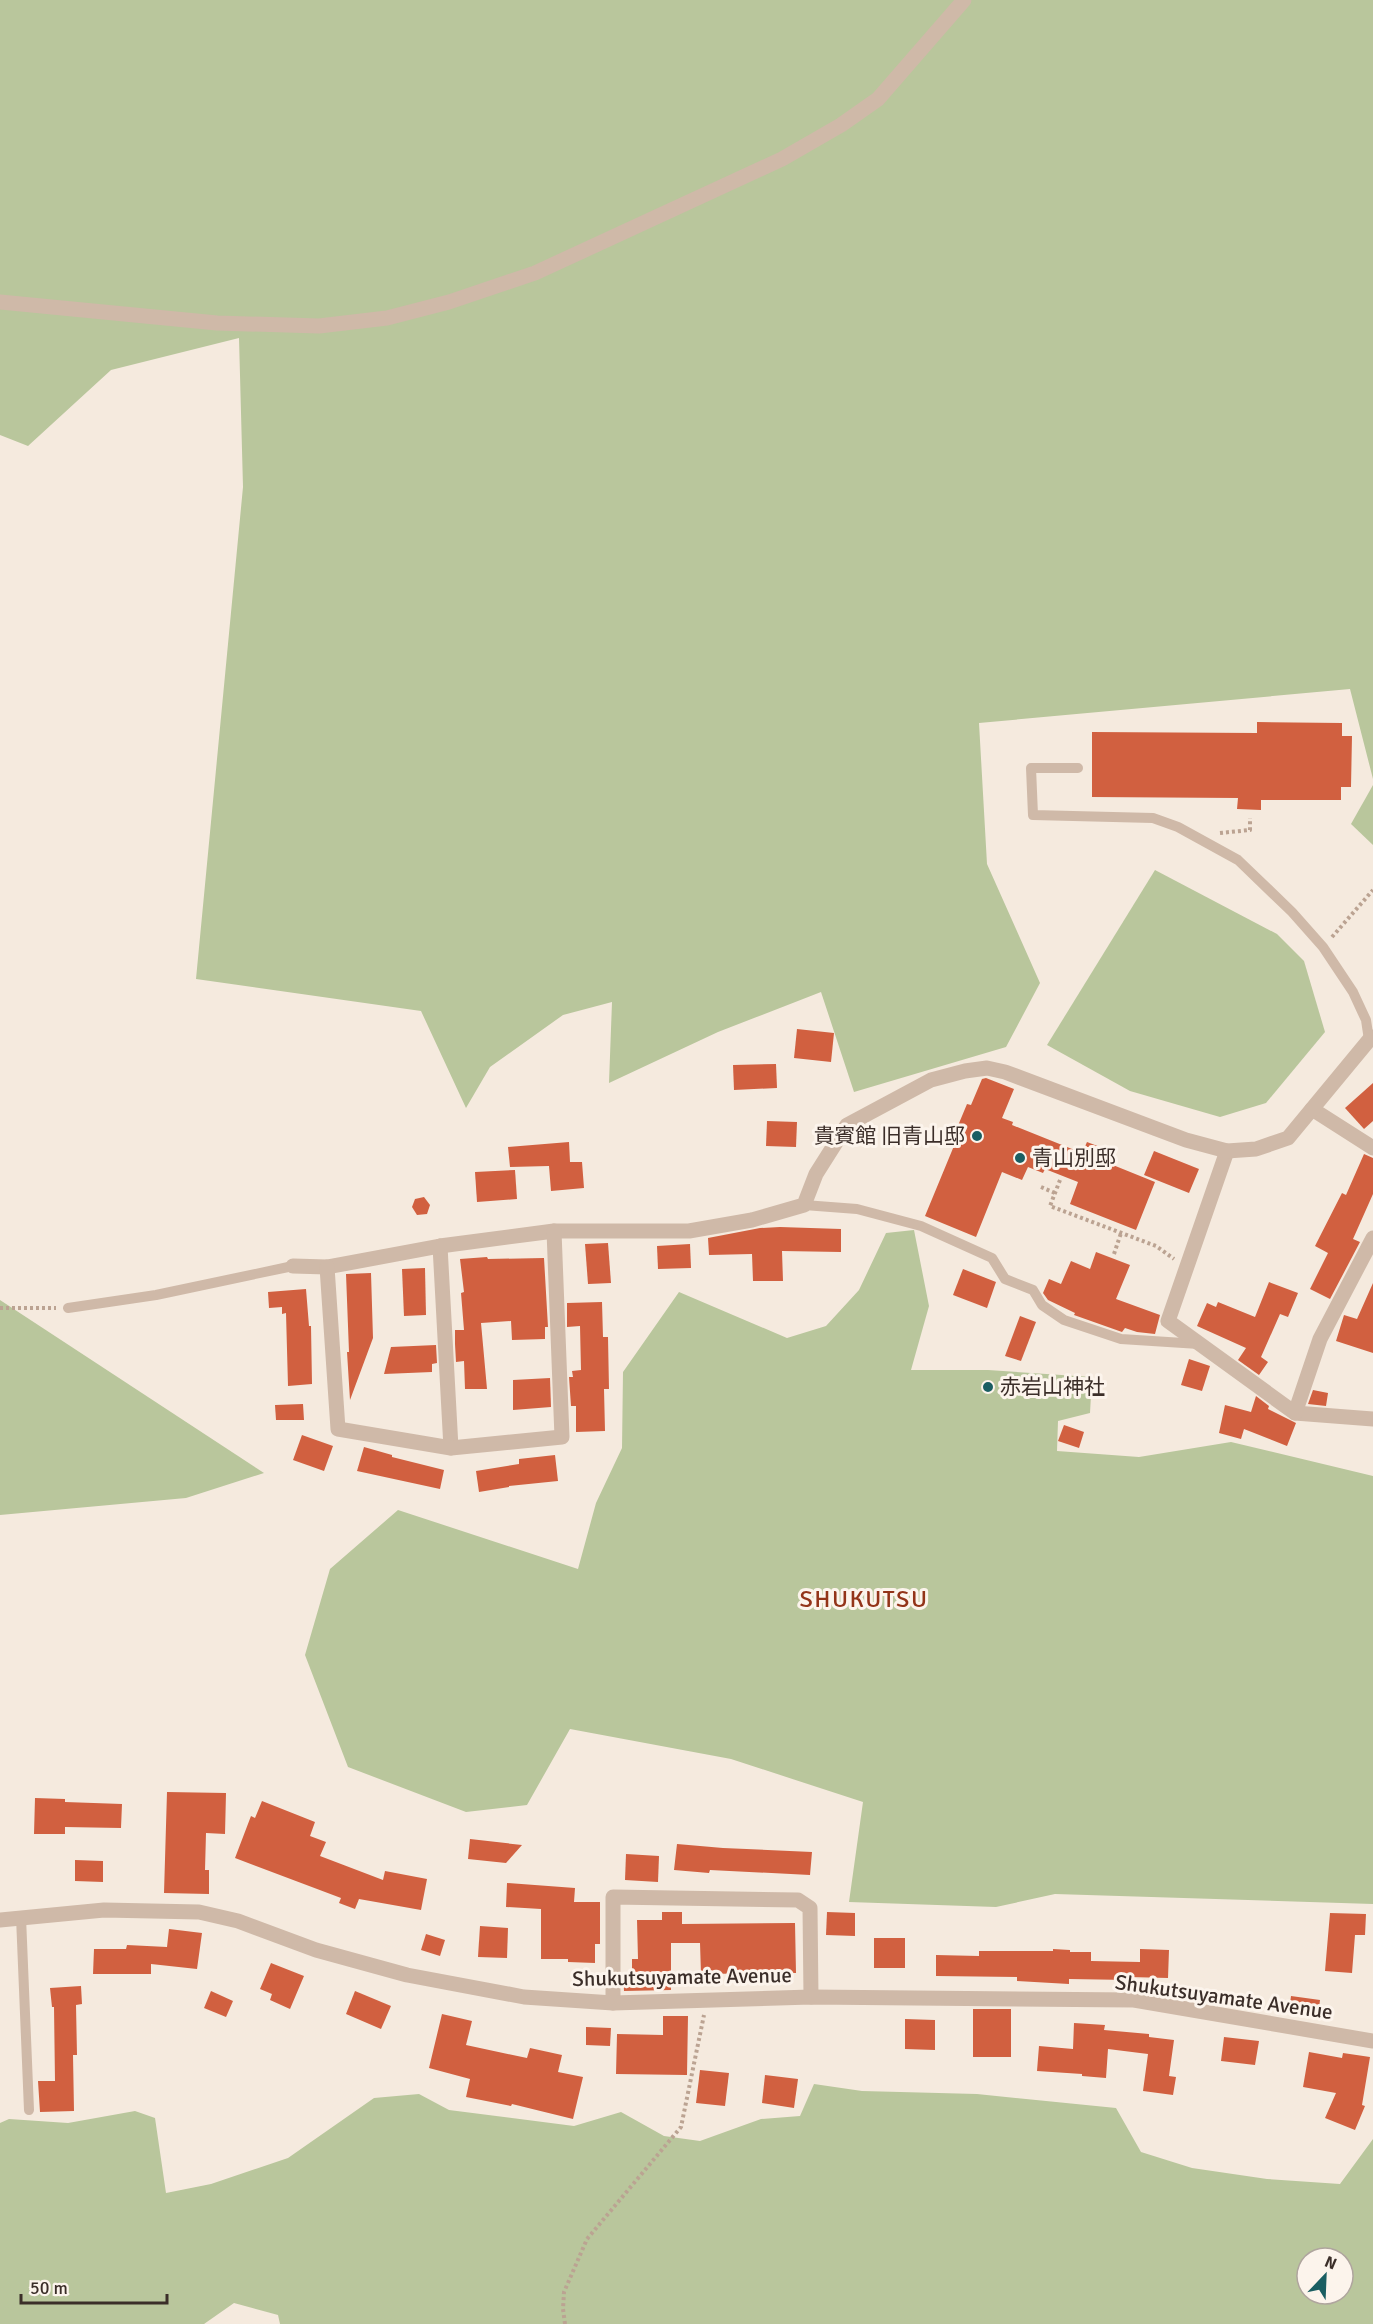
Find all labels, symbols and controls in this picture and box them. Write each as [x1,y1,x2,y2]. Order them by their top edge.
place label: 貴賓館 旧青山邸 [813,1123,965,1149]
marker: 貴賓館 旧青山邸 [970,1129,984,1143]
place label: 青山別邸 [1032,1145,1116,1171]
marker: 青山別邸 [1013,1151,1027,1165]
place label: 赤岩山神社 [1000,1374,1105,1400]
marker: 赤岩山神社 [981,1380,995,1394]
district label: SHUKUTSU [800,1584,928,1614]
street label: Shukutsuyamate Avenue [572,1962,792,1992]
street label: Shukutsuyamate Avenue [1113,1969,1335,2025]
north arrow [1295,2246,1355,2306]
text: N [1321,2252,1340,2274]
scale bar [21,2267,166,2305]
text: 50 m [30,2277,68,2299]

